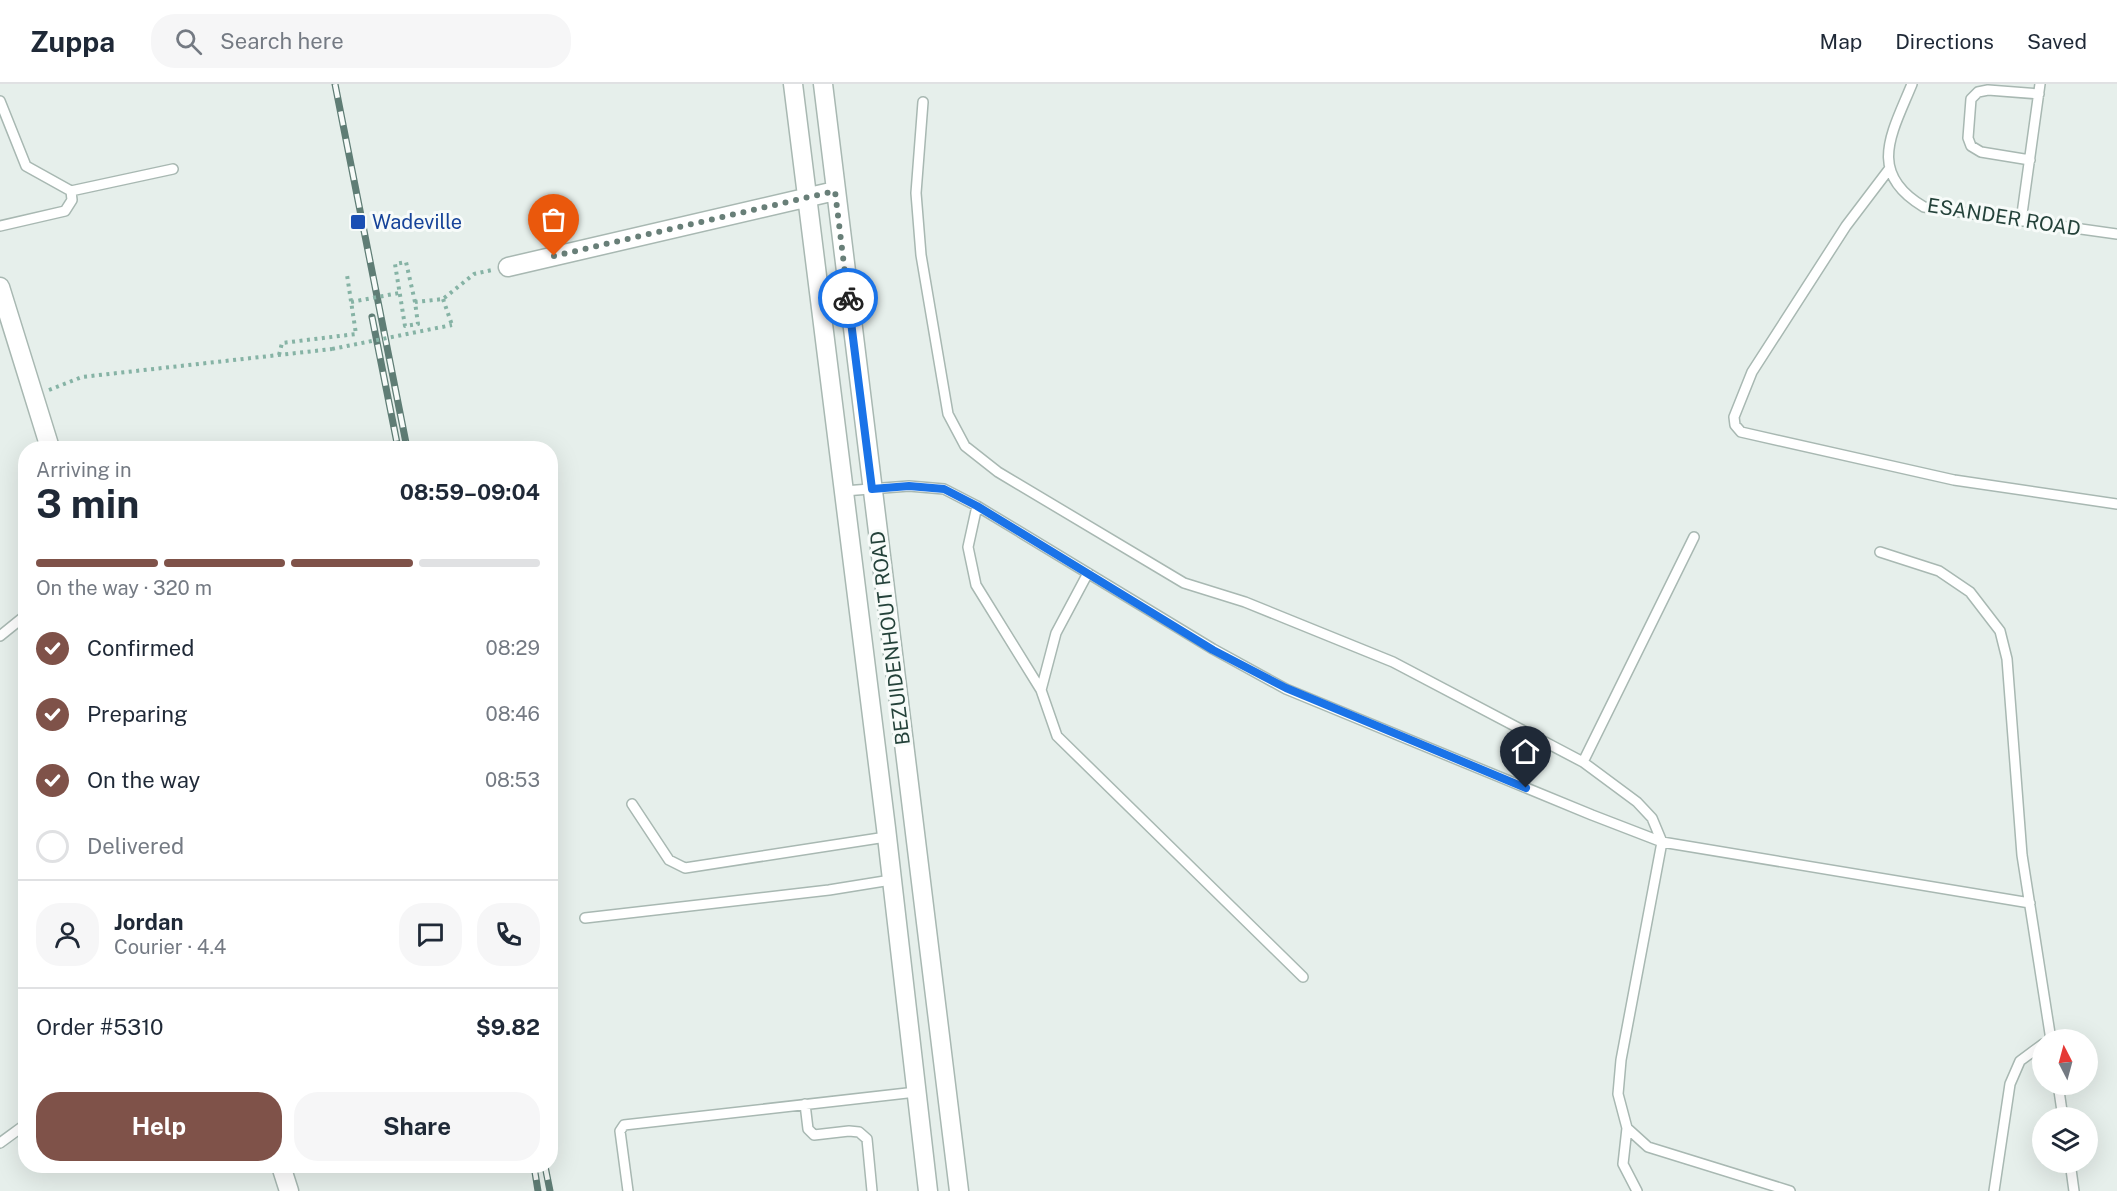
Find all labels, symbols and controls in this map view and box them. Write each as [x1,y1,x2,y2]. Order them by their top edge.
search box [151,14,571,68]
text: Zuppa [30,25,115,58]
icon: search [172,25,205,58]
text: Search here [220,28,344,54]
text: Map [1820,29,1862,54]
text: Directions [1895,29,1994,54]
text: Saved [2027,29,2087,54]
street label: ESANDER ROAD [1926,193,2082,241]
pin [528,194,579,256]
icon: bag [537,203,570,236]
place label: Wadeville [372,210,462,234]
marker: Wadeville [349,213,367,231]
courier [818,268,878,328]
icon: bike [832,282,865,315]
text: Arriving in [36,458,131,482]
text: 08:59–09:04 [400,479,540,505]
text: 3 min [36,481,139,527]
street label: BEZUIDENHOUT ROAD [865,530,915,746]
text: On the way · 320 m [36,576,212,600]
icon: check [36,632,69,665]
text: Confirmed [87,635,194,661]
text: 08:29 [486,636,540,660]
icon: check [36,698,69,731]
text: Preparing [87,701,188,727]
text: 08:46 [486,702,540,726]
pin [1500,726,1551,788]
icon: home [1509,735,1542,768]
icon: check [36,764,69,797]
text: On the way [87,767,200,793]
text: 08:53 [485,768,540,792]
text: Delivered [87,833,184,859]
button: person [36,903,99,966]
button: chat [399,903,462,966]
button: phone [477,903,540,966]
text: Jordan [114,909,183,935]
text: Courier · 4.4 [114,935,226,959]
text: Order #5310 [36,1014,164,1040]
text: $9.82 [476,1014,540,1040]
north arrow [2032,1029,2098,1095]
map controls [2032,1029,2098,1173]
button: Help [36,1092,282,1161]
button: Share [294,1092,540,1161]
button: layers [2032,1107,2098,1173]

